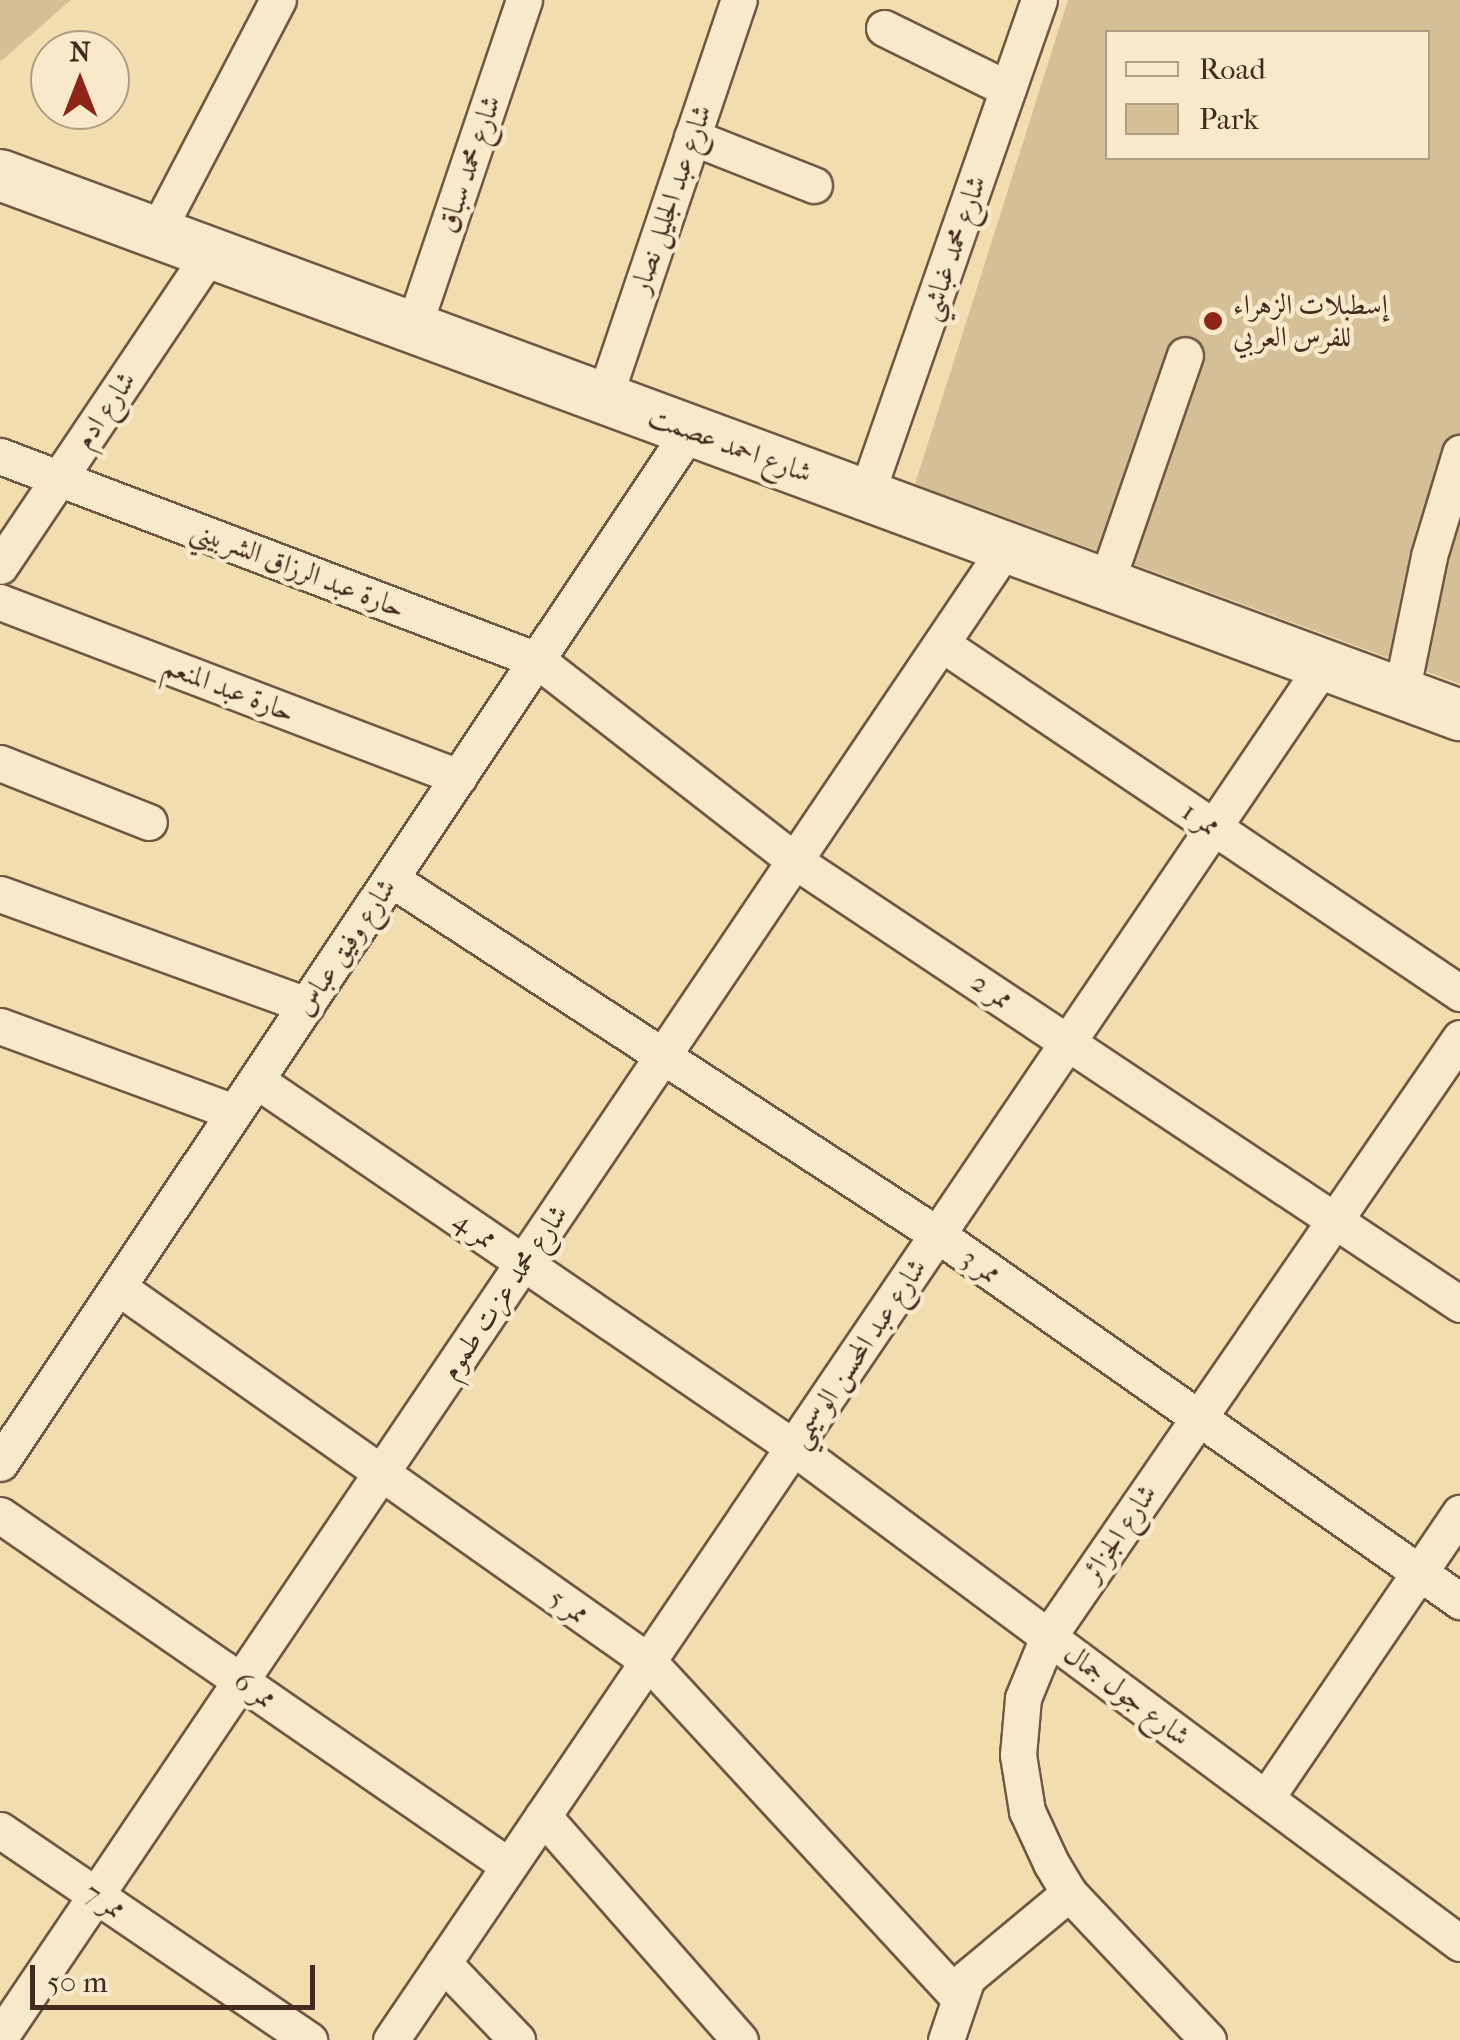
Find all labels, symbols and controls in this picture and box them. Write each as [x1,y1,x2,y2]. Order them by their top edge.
north arrow [30,30,130,130]
legend [1105,30,1430,160]
text: N [69,35,91,68]
text: Road [1199,52,1266,87]
street label: شارع محمد سباق [430,91,508,237]
street label: شارع عبد الجليل نصار [623,100,719,298]
text: Park [1199,102,1259,137]
street label: شارع محمد غباشي [913,171,993,325]
place label: إسطبلات الزهراء للفرس العربي [1233,288,1388,354]
marker: إسطبلات الزهراء للفرس العربي [1202,310,1224,332]
street label: شارع ادم [67,365,143,455]
street label: شارع احمد عصمت [644,400,816,490]
street label: حارة عبد الرزاق الشربيني [186,513,410,625]
street label: حارة عبد المنعم [159,649,299,729]
street label: ممر 1 [1176,794,1226,844]
street label: شارع وفيق عباس [287,872,403,1022]
street label: ممر 2 [965,965,1019,1017]
street label: شارع محمد عزت طموم [433,1198,575,1386]
street label: ممر 4 [447,1204,503,1256]
street label: ممر 3 [955,1241,1007,1291]
street label: شارع عبد المحسن الوسيمي [782,1252,934,1454]
street label: شارع الجزائر [1074,1478,1164,1588]
street label: ممر 5 [543,1581,595,1631]
street label: شارع جول جمال [1057,1637,1197,1753]
street label: ممر 6 [228,1664,282,1716]
street label: ممر 7 [78,1875,132,1927]
scale bar [35,1945,320,2007]
text: 50 m [47,1965,108,2000]

